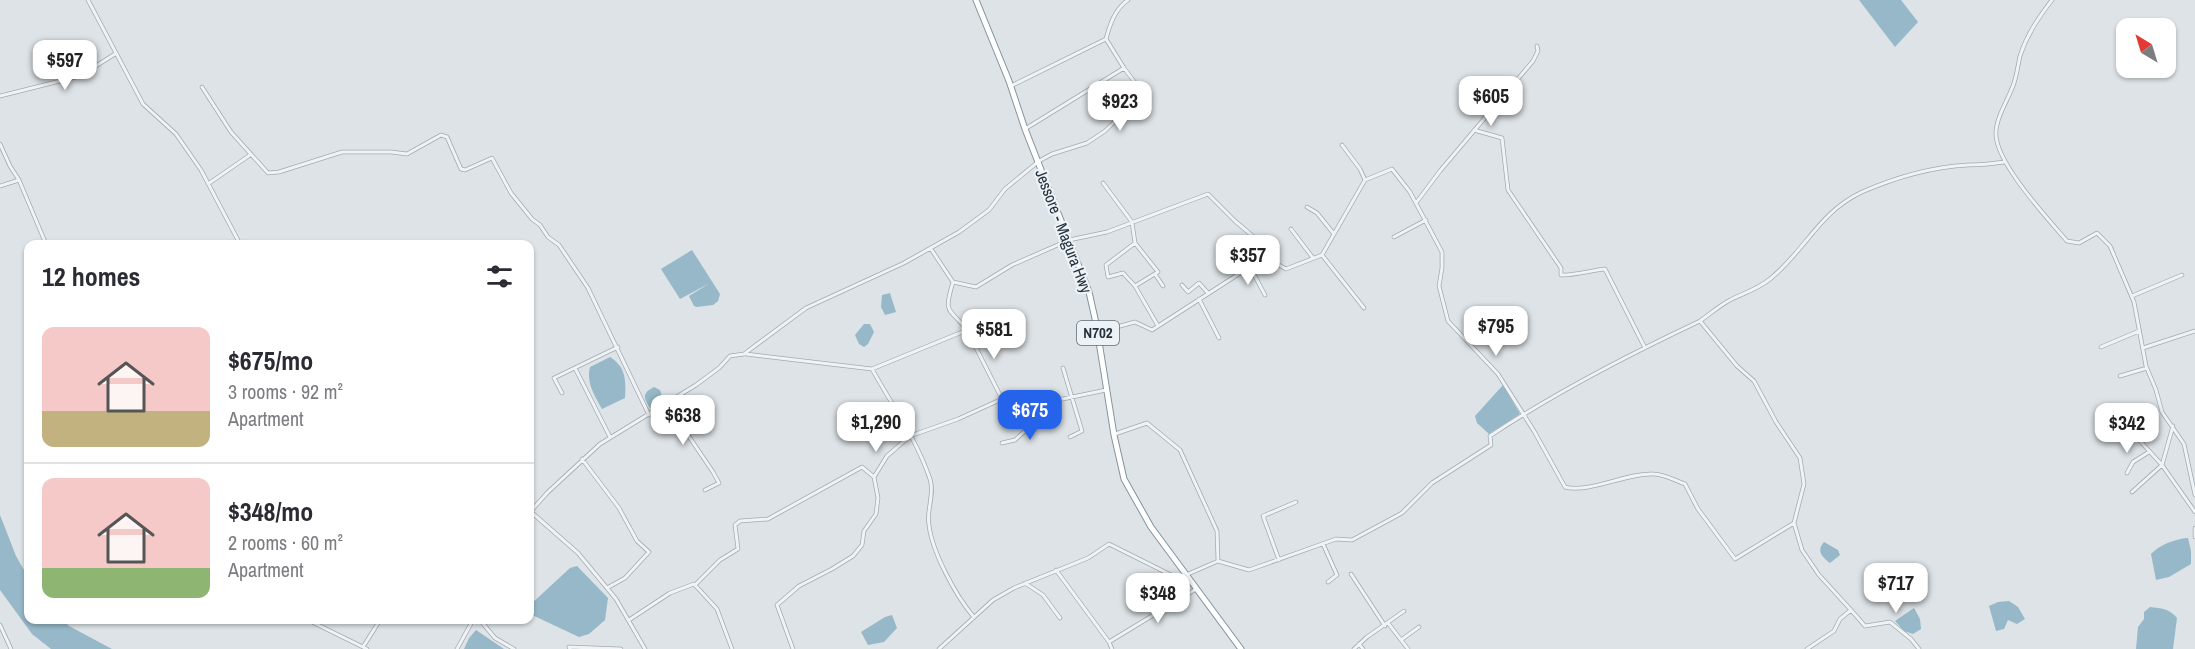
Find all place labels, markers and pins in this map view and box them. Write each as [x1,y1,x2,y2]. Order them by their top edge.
pin: $597 [29,40,101,91]
pin: $605 [1455,76,1527,127]
pin: $923 [1084,81,1156,132]
pin: $357 [1212,235,1284,286]
pin: $795 [1460,306,1532,357]
pin: $581 [958,309,1030,360]
pin: $675 [994,390,1066,441]
pin: $638 [647,395,719,446]
pin: $1,290 [827,402,925,453]
pin: $342 [2091,403,2163,454]
pin: $717 [1860,563,1932,614]
pin: $348 [1122,573,1194,624]

